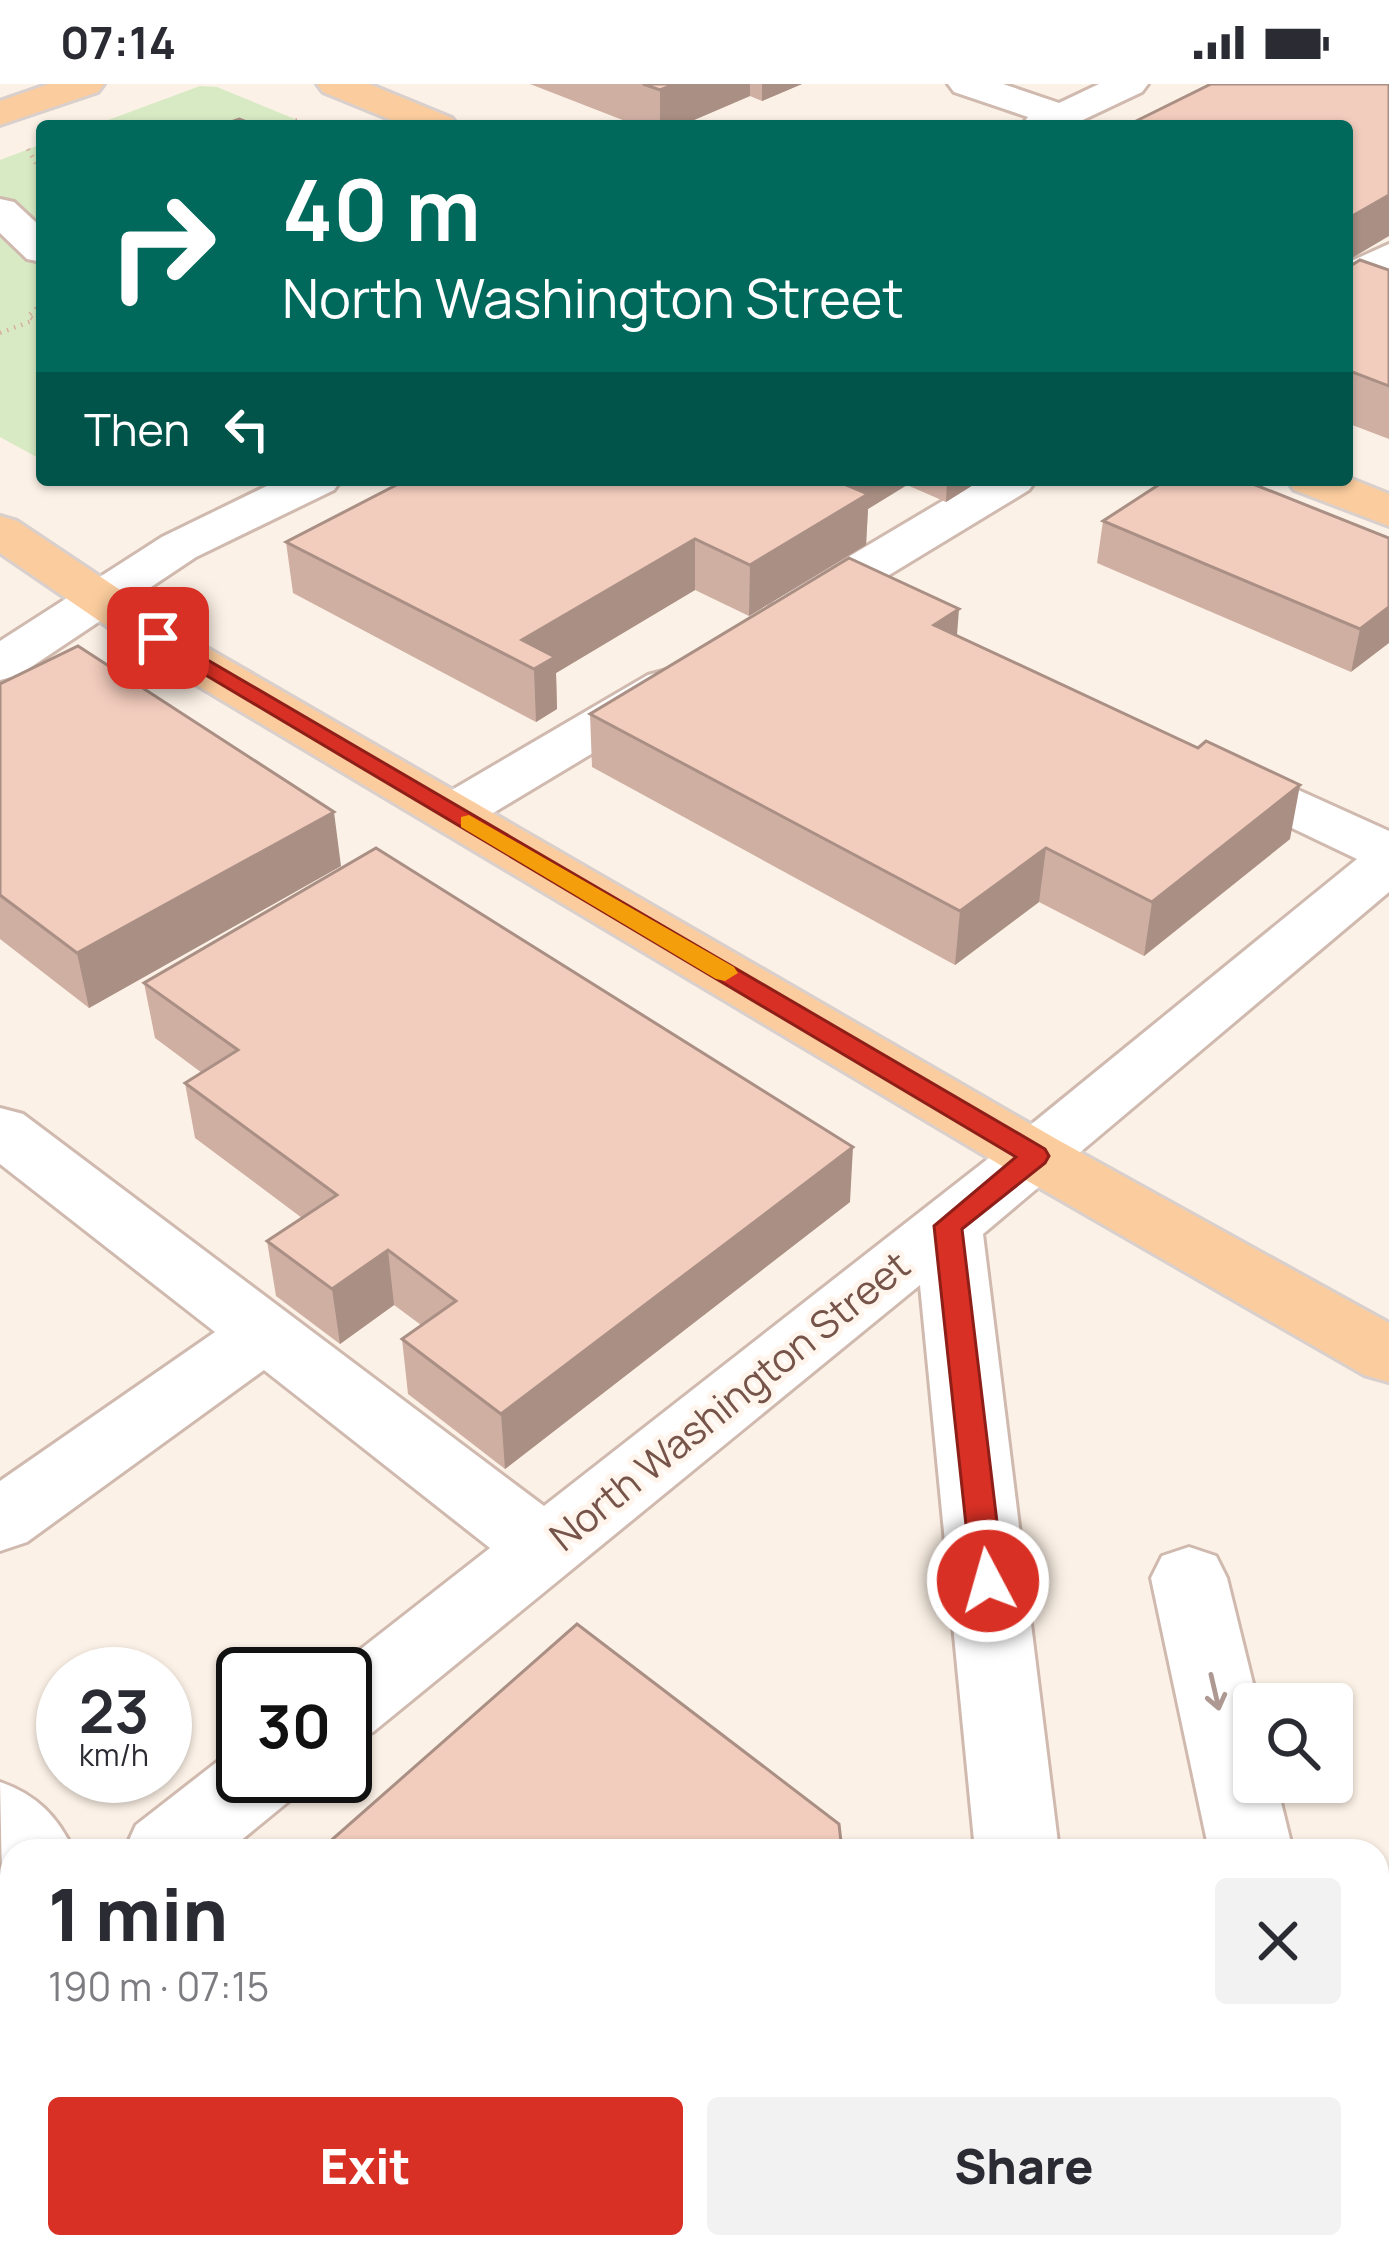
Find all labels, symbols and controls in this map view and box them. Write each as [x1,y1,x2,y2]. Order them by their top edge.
text: 07:14 [60,11,176,73]
text: 40 m [282,151,481,266]
icon: right [84,168,240,324]
text: North Washington Street [282,260,904,334]
icon: left [214,396,280,462]
text: Then [84,398,190,460]
pin [107,587,209,689]
icon: arrive [125,605,191,671]
street label: North Washington Street [537,1238,921,1562]
position arrow [925,1518,1051,1644]
speed limit sign: 30 [216,1647,372,1803]
text: 23 [79,1669,149,1751]
one-way arrow [1205,1673,1227,1711]
map controls [1233,1683,1353,1803]
button: search [1233,1683,1353,1803]
text: km/h [79,1734,149,1775]
text: 1 min [48,1864,228,1963]
button: close [1215,1878,1341,2004]
text: 190 m · 07:15 [48,1959,269,2013]
button: Exit [48,2097,683,2235]
button: Share [707,2097,1341,2235]

